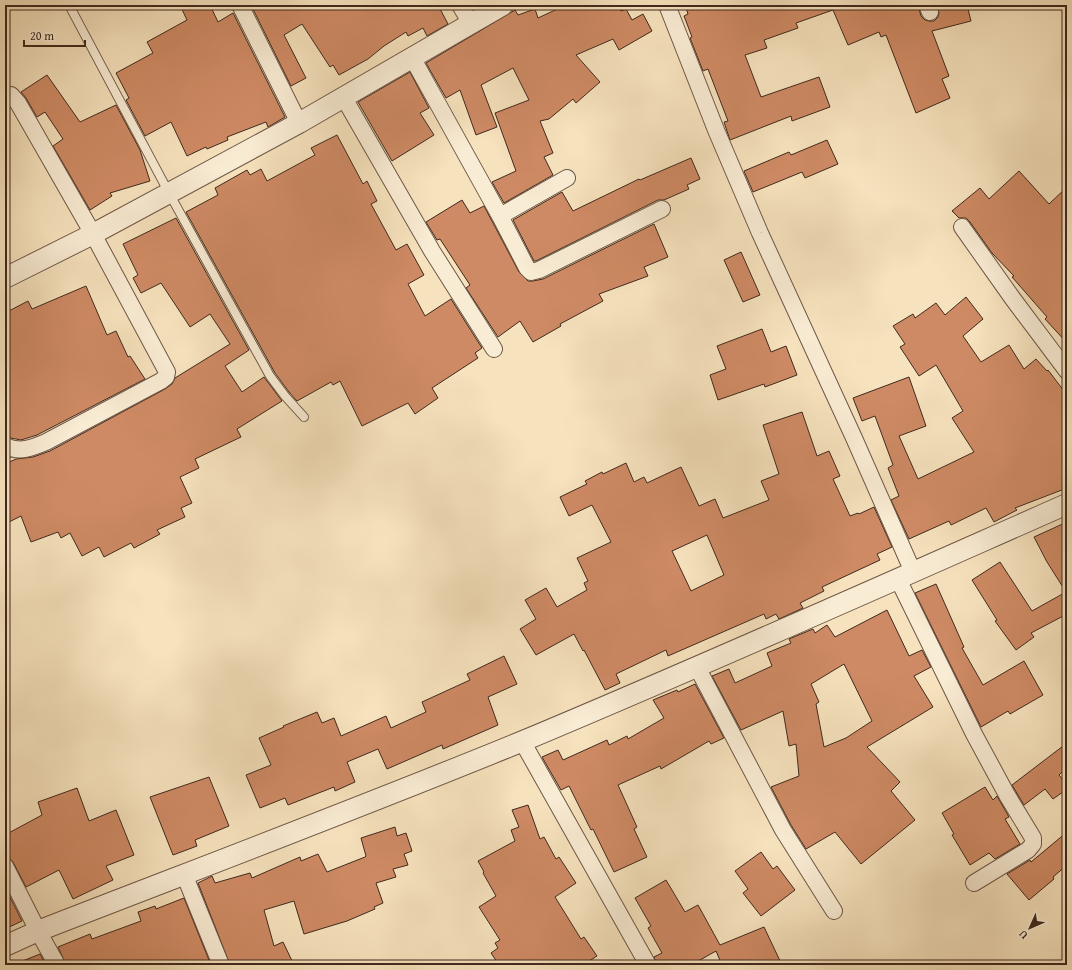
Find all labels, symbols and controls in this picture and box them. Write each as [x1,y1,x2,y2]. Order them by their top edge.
scale bar [24,22,85,48]
text: 20 m [30,27,54,44]
north arrow [1010,908,1050,948]
text: U [1014,926,1031,943]

